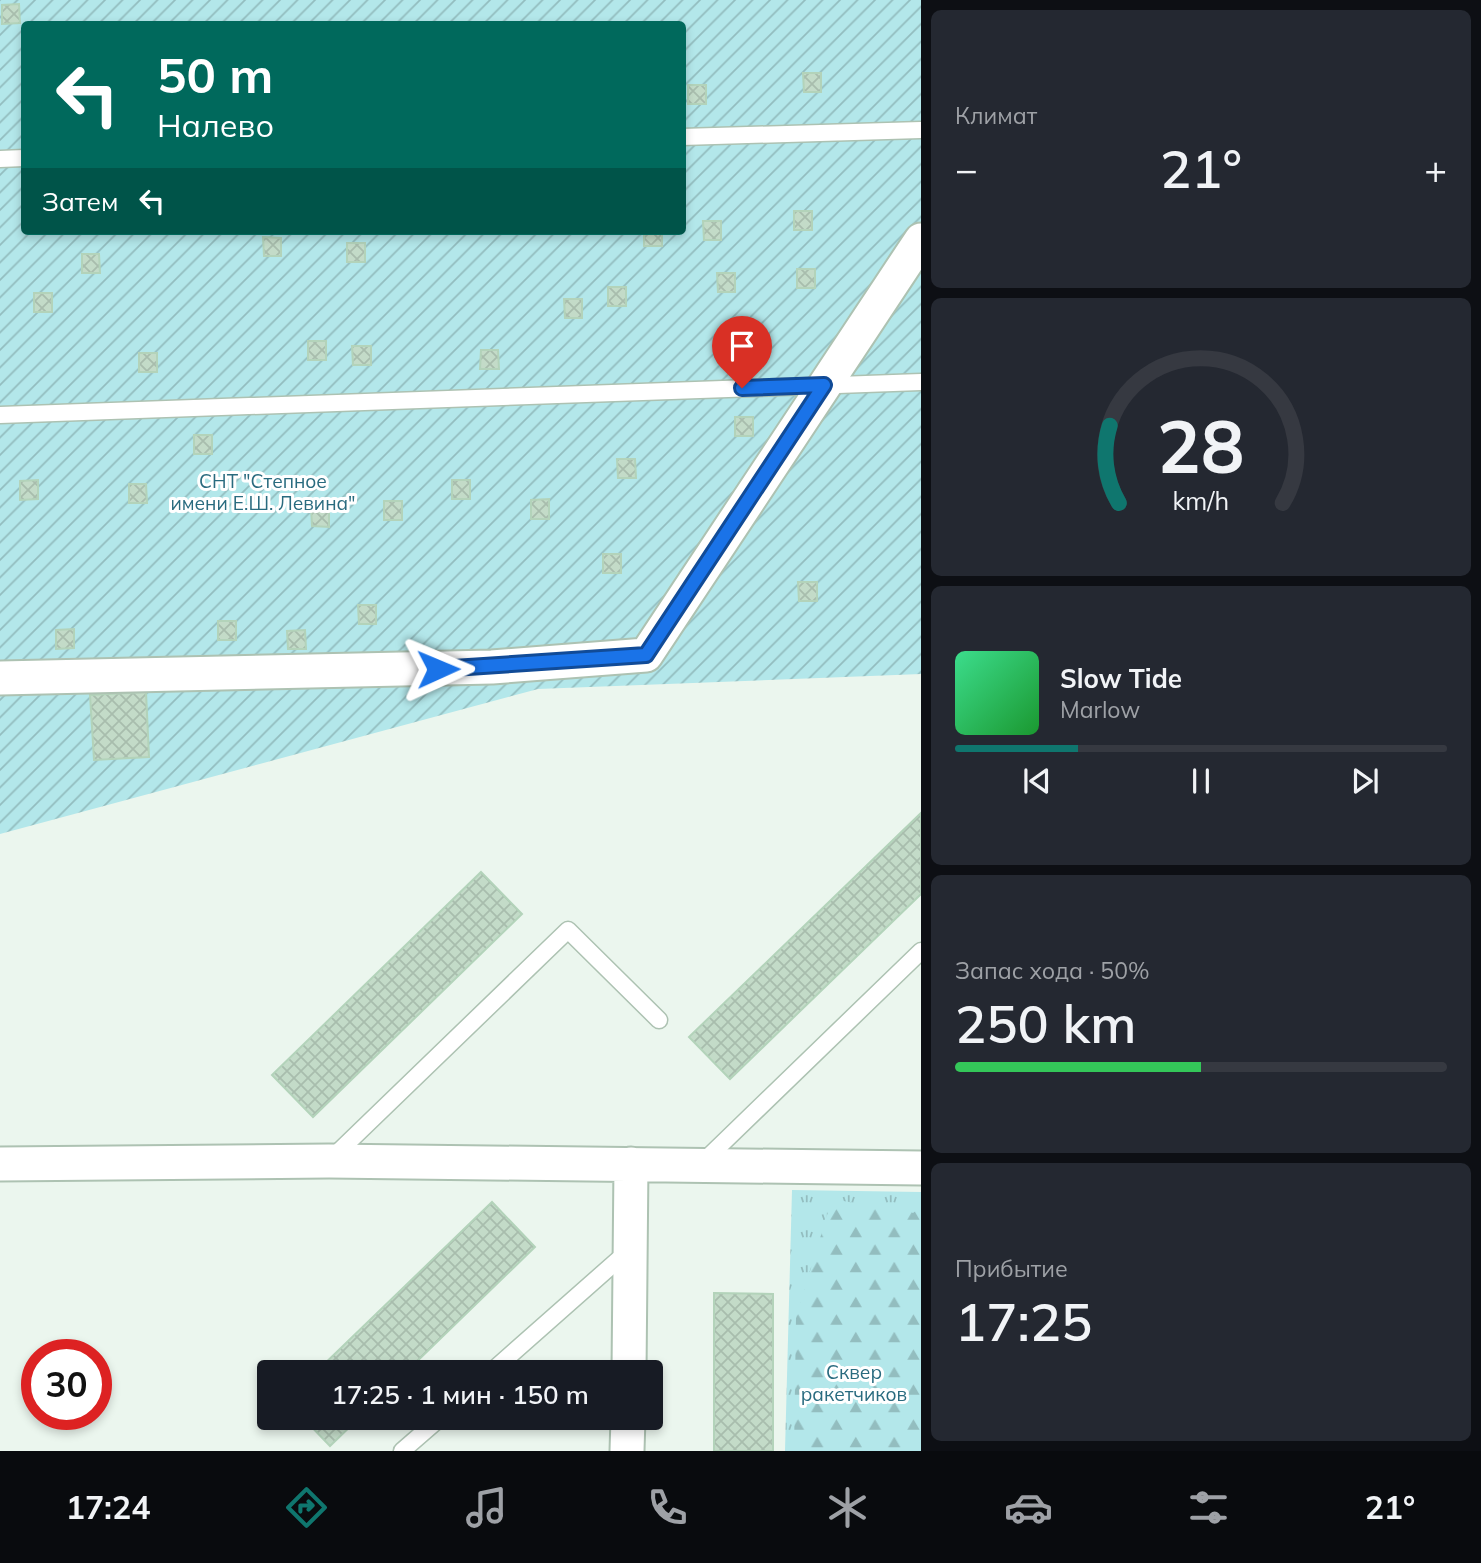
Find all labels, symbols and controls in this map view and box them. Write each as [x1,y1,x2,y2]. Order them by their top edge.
text: 50 m [157,44,273,105]
icon: left [42,49,133,140]
text: Климат [955,101,1037,130]
text: Налево [157,105,274,145]
text: 21° [1160,136,1242,201]
text: − [955,145,978,193]
text: + [1424,145,1447,193]
icon: left [133,182,171,220]
text: Затем [42,185,119,218]
pin [712,316,772,388]
icon: arrive [723,327,761,365]
text: 28 [1157,401,1245,492]
park label: СНТ "Степное имени Е.Ш. Левина" [170,469,356,515]
text: km/h [1173,485,1229,516]
position arrow [401,632,475,706]
text: Slow Tide [1060,662,1182,695]
text: Marlow [1060,695,1140,724]
icon: previous [1018,762,1056,800]
icon: pause [1182,762,1220,800]
icon: next [1346,762,1384,800]
text: Запас хода · 50% [955,956,1150,985]
text: 250 km [955,991,1136,1056]
text: Прибытие [955,1254,1068,1283]
text: 17:25 [955,1289,1092,1354]
speed limit sign: 30 [21,1339,112,1430]
park label: Сквер ракетчиков [801,1360,907,1406]
text: 17:25 · 1 мин · 150 m [331,1378,589,1411]
icon: directions [282,1483,331,1532]
icon: music [462,1483,511,1532]
icon: phone [643,1483,692,1532]
icon: climate [823,1483,872,1532]
icon: car [1004,1483,1053,1532]
icon: filters [1184,1483,1233,1532]
text: 17:24 [66,1487,150,1527]
text: 21° [1365,1487,1415,1527]

